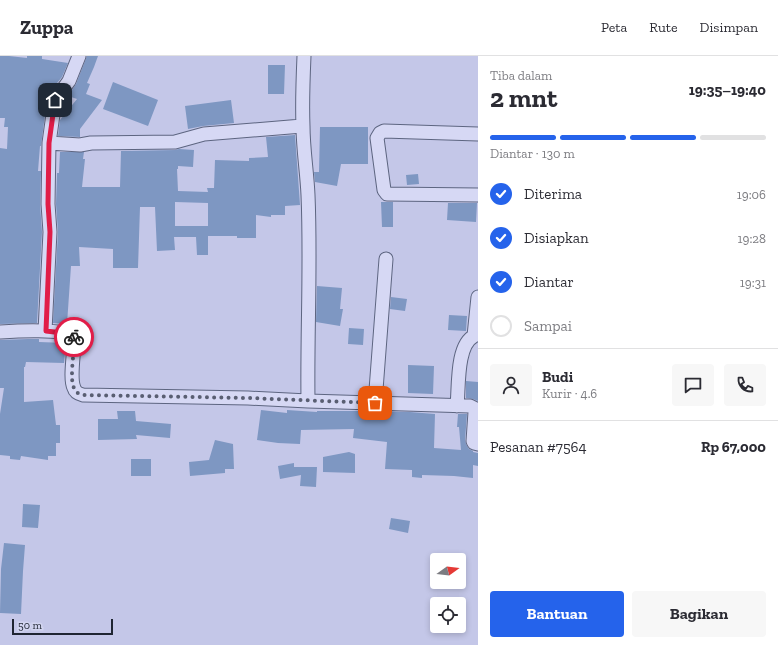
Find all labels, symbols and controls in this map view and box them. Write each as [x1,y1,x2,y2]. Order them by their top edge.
text: Zuppa [20,16,73,39]
text: Peta [601,19,627,36]
text: Rute [649,19,678,36]
text: Disimpan [700,19,758,36]
text: Tiba dalam [490,68,552,83]
text: 19:35–19:40 [689,81,766,99]
text: 2 mnt [490,82,557,114]
pin [38,83,72,117]
icon: home [44,89,66,111]
text: Diantar · 130 m [490,146,575,161]
icon: check [490,183,512,205]
text: Diterima [524,185,582,203]
text: 19:06 [737,187,766,202]
icon: check [490,227,512,249]
text: Disiapkan [524,229,589,247]
text: 19:28 [737,231,766,246]
icon: check [490,271,512,293]
text: Diantar [524,273,574,291]
text: 19:31 [740,275,766,290]
courier [54,317,94,357]
text: Sampai [524,317,572,335]
icon: bike [63,326,85,348]
button: person [490,364,532,406]
button: chat [672,364,714,406]
button: phone [724,364,766,406]
text: Budi [542,368,573,386]
pin [358,386,392,420]
text: Kurir · 4.6 [542,386,597,401]
icon: bag [364,392,386,414]
text: Pesanan #7564 [490,438,587,456]
text: Rp 67,000 [701,438,766,456]
north arrow [430,553,466,589]
map controls [430,553,466,633]
button: Bantuan [490,591,624,637]
button: Bagikan [632,591,766,637]
button: locate [430,597,466,633]
scale bar [12,617,113,636]
text: 50 m [18,619,42,632]

